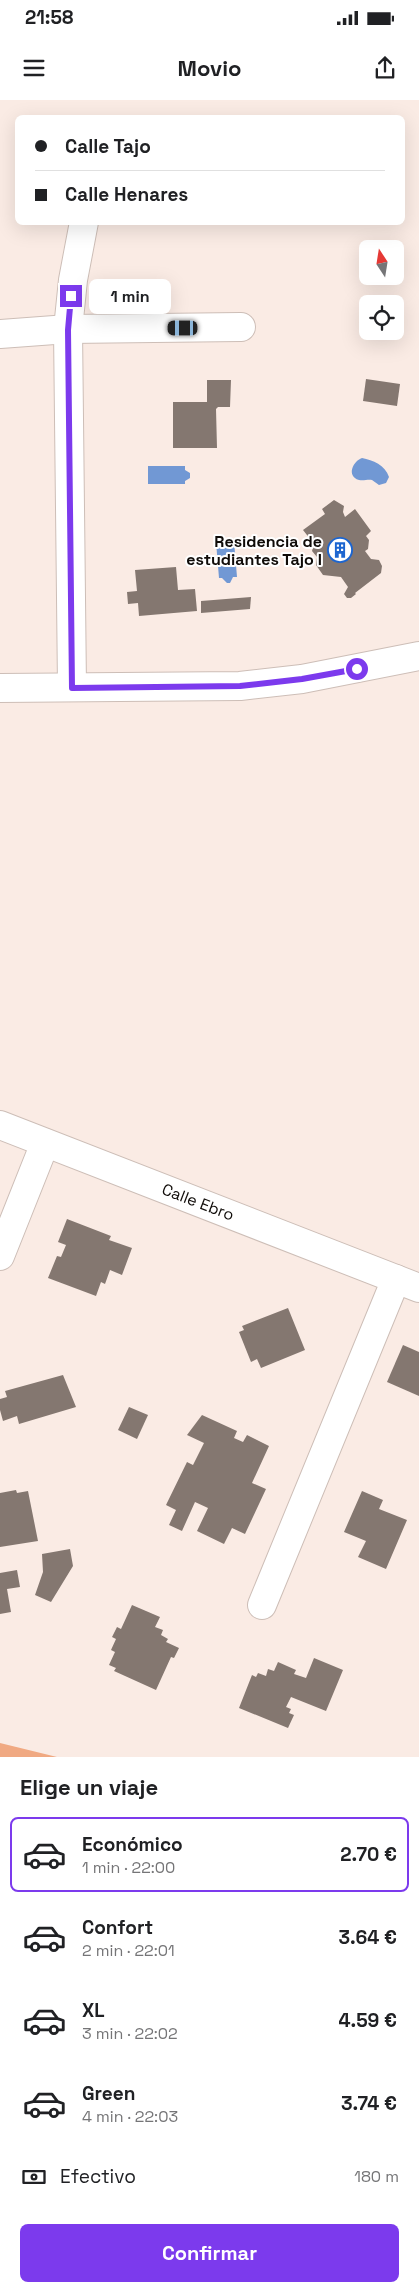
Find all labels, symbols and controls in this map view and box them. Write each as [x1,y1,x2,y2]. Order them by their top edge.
text: 21:58 [25,5,73,30]
icon: menu [20,54,48,82]
text: Movio [178,54,241,82]
icon: share [371,54,399,82]
text: Calle Tajo [65,134,151,159]
text: Calle Henares [65,182,188,207]
north arrow [359,240,404,285]
map controls [359,240,404,340]
callout: 1 min [88,278,171,314]
route end [60,285,82,307]
text: 1 min [110,286,150,307]
button: locate [359,295,404,340]
car [168,321,198,336]
place label: Residencia de estudiantes Tajo I [186,531,322,570]
building icon: Residencia de estudiantes Tajo I [327,537,353,563]
route start [346,658,368,680]
street label: Calle Ebro [159,1179,237,1225]
text: Elige un viaje [20,1773,158,1801]
icon: car [22,1832,67,1877]
text: Económico [82,1832,183,1857]
text: 2.70 € [340,1842,397,1867]
text: 1 min · 22:00 [82,1857,175,1878]
icon: car [22,1915,67,1960]
text: Confort [82,1915,153,1940]
text: 3.64 € [338,1925,397,1950]
text: 2 min · 22:01 [82,1940,175,1961]
icon: car [22,1998,67,2043]
text: XL [82,1998,105,2023]
text: 4.59 € [338,2008,397,2033]
text: 3 min · 22:02 [82,2023,178,2044]
icon: car [22,2081,67,2126]
text: Green [82,2081,135,2106]
text: 3.74 € [341,2091,397,2116]
text: 4 min · 22:03 [82,2106,178,2127]
icon: cash [20,2163,48,2191]
text: Efectivo [60,2164,136,2189]
text: 180 m [354,2166,399,2187]
button: Confirmar [20,2224,399,2282]

